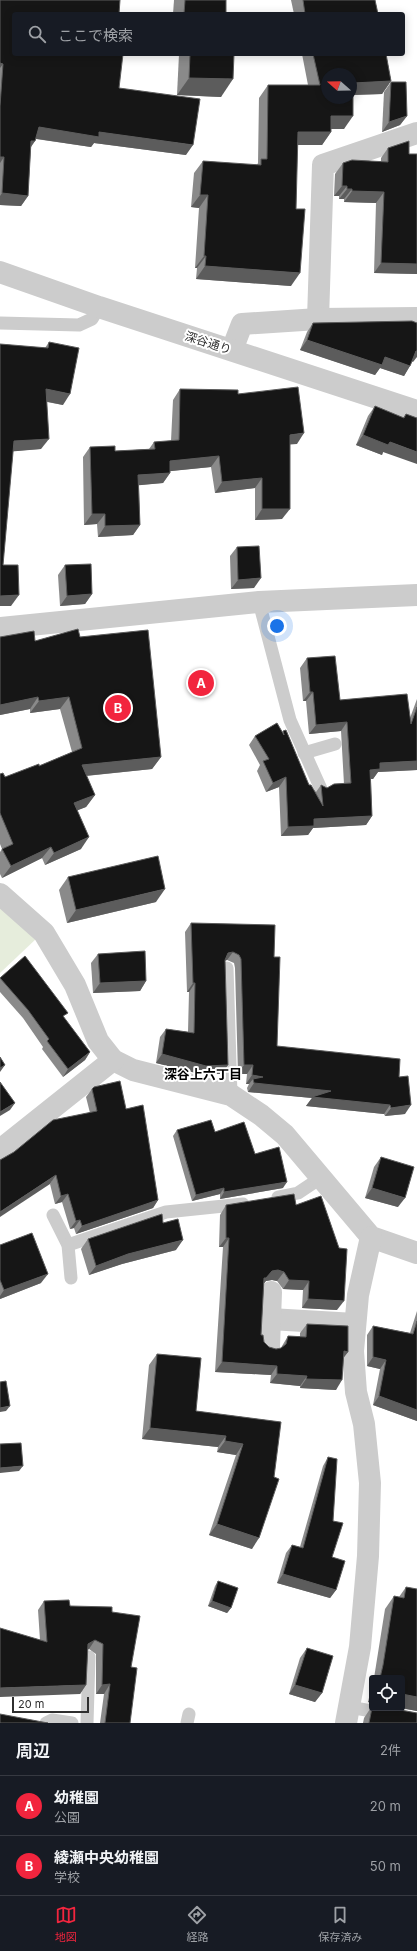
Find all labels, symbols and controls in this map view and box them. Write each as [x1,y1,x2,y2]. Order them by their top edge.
search box [12,12,405,56]
icon: search [26,23,48,45]
text: ここで検索 [58,26,133,45]
north arrow [321,68,357,104]
street label: 深谷通り [183,328,233,357]
your location [267,616,287,636]
pin: A [188,668,214,698]
pin: B [105,693,131,723]
district label: 深谷上六丁目 [164,1066,242,1082]
map controls [369,1675,405,1711]
button: locate [369,1675,405,1711]
scale bar [12,1695,89,1714]
text: 20 m [18,1697,44,1711]
text: 周辺 [16,1741,50,1761]
text: 2件 [380,1742,401,1758]
text: 幼稚園 [54,1788,99,1807]
text: A [24,1798,34,1814]
text: 20 m [370,1798,401,1814]
text: 公園 [54,1809,80,1825]
text: 綾瀬中央幼稚園 [54,1848,159,1867]
text: B [25,1858,33,1874]
text: 50 m [370,1858,401,1874]
text: 学校 [54,1869,80,1885]
tab: 地図 [55,1904,77,1944]
tab: 経路 [186,1904,208,1944]
tab: 保存済み [318,1904,362,1944]

